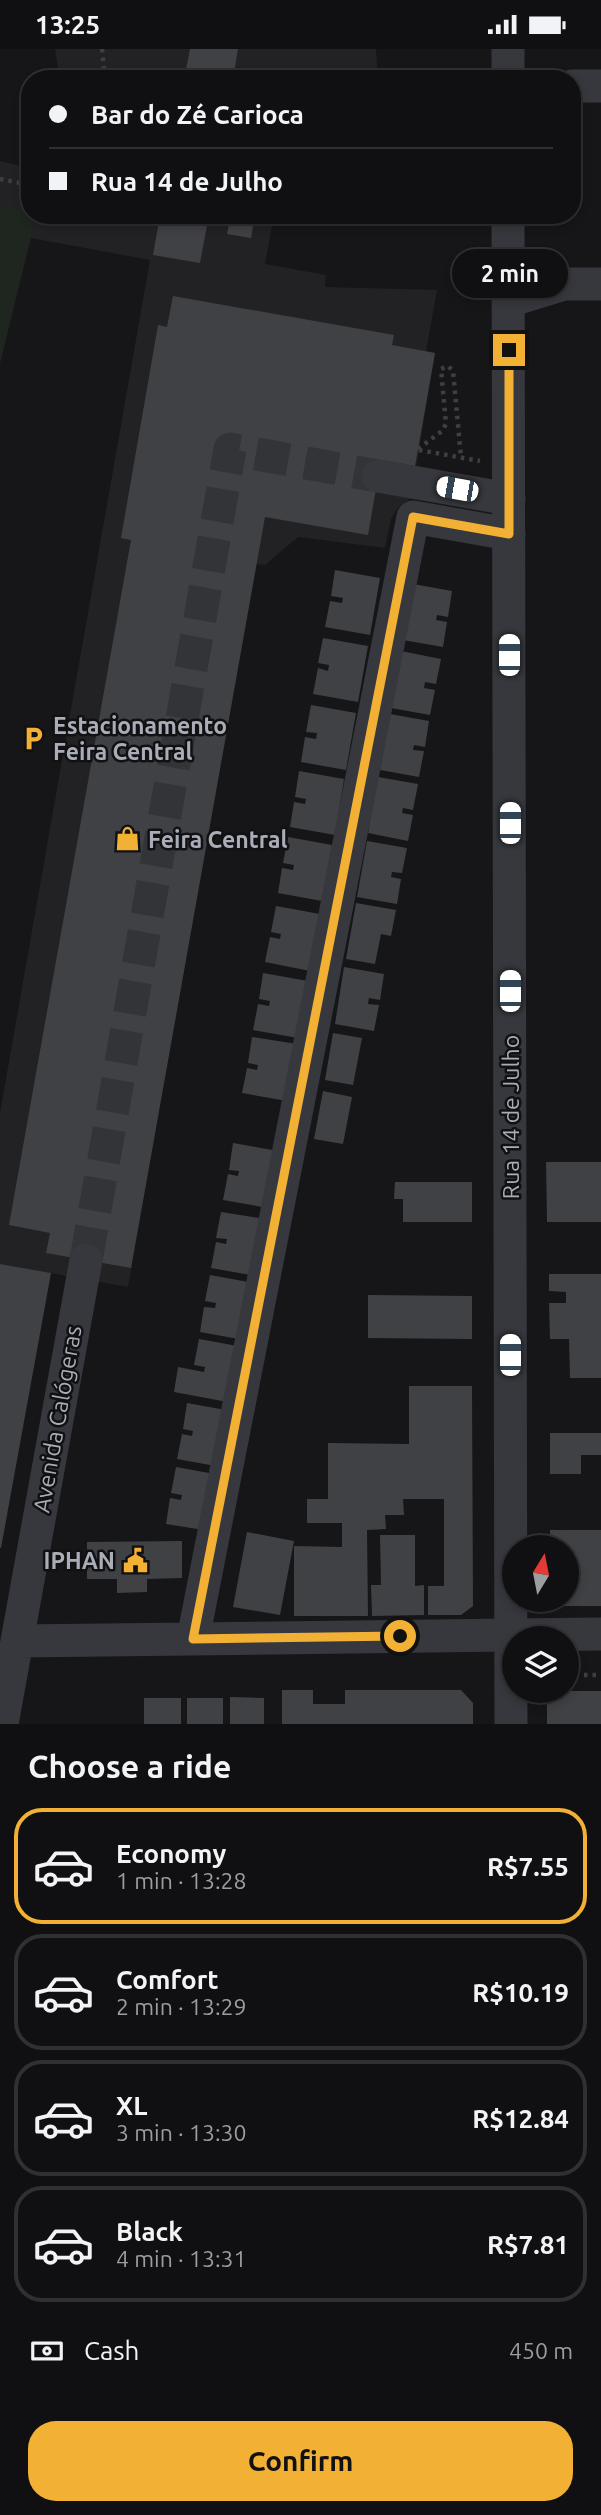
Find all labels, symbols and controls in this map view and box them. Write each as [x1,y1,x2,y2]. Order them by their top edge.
text: 13:25 [35,10,100,39]
text: Bar do Zé Carioca [91,100,304,129]
text: Rua 14 de Julho [91,167,283,196]
callout: 2 min [451,249,567,297]
text: 2 min [481,261,539,286]
route end [493,334,525,366]
car [435,475,480,503]
car [499,634,520,676]
place label: Estacionamento Feira Central [53,713,227,764]
parking icon: Estacionamento Feira Central [19,724,47,752]
car [500,802,521,844]
shop icon: Feira Central [114,825,142,853]
place label: Feira Central [148,827,287,852]
car [500,970,521,1012]
street label: Rua 14 de Julho [498,1035,523,1199]
street label: Avenida Calógeras [28,1323,86,1515]
car [500,1334,521,1376]
north arrow [502,1535,579,1612]
map controls [502,1535,579,1703]
public building icon: IPHAN [121,1546,149,1574]
place label: IPHAN [44,1548,115,1573]
route start [384,1620,416,1652]
button: layers [502,1626,579,1703]
text: Choose a ride [28,1748,231,1784]
icon: car [32,1835,95,1898]
text: Economy [116,1839,226,1868]
text: R$7.55 [487,1852,569,1881]
text: 1 min · 13:28 [116,1868,247,1893]
icon: car [32,1961,95,2024]
text: Comfort [116,1965,219,1994]
text: R$10.19 [472,1978,569,2007]
text: 2 min · 13:29 [116,1994,247,2019]
icon: car [32,2087,95,2150]
text: XL [116,2091,147,2120]
text: R$12.84 [472,2104,569,2133]
text: 3 min · 13:30 [116,2120,247,2145]
icon: car [32,2213,95,2276]
text: Black [116,2217,183,2246]
text: R$7.81 [487,2230,569,2259]
text: 4 min · 13:31 [116,2246,247,2271]
icon: cash [28,2332,66,2370]
text: Cash [84,2336,139,2365]
text: 450 m [509,2338,573,2363]
button: Confirm [28,2421,573,2501]

